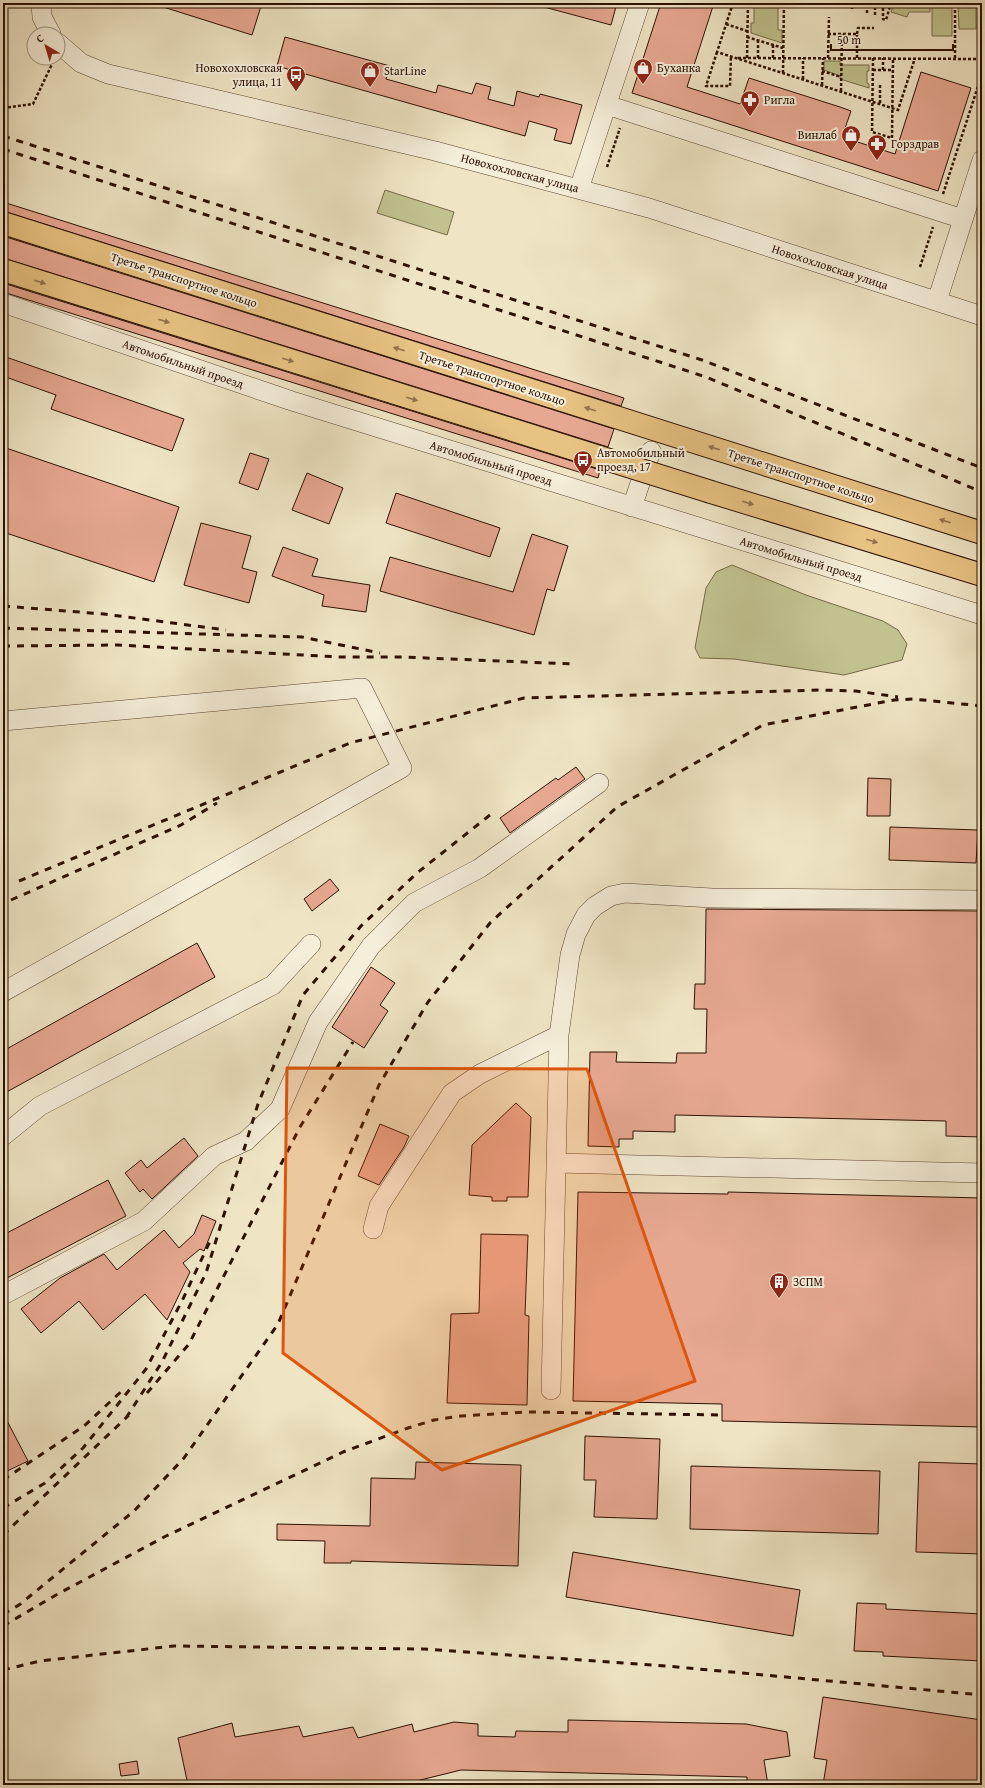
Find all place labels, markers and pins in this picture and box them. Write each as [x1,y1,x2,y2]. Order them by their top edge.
shop icon: Буханка [632,57,654,85]
place label: Новохохловская улица, 11 [196,59,282,90]
place label: Буханка [657,59,701,76]
shop icon: StarLine [359,60,381,88]
place label: StarLine [384,62,427,79]
bus stop icon: Новохохловская улица, 11 [285,64,307,92]
pharmacy icon: Ригла [739,89,761,117]
place label: Ригла [764,91,795,108]
shop icon: Винлаб [840,124,862,152]
place label: Винлаб [798,126,837,143]
pharmacy icon: Горздрав [866,133,888,161]
place label: Горздрав [891,135,939,152]
place label: Автомобильный проезд, 17 [597,444,685,475]
bus stop icon: Автомобильный проезд, 17 [572,449,594,477]
building icon: ЗСПМ [768,1271,790,1299]
place label: ЗСПМ [793,1273,823,1290]

